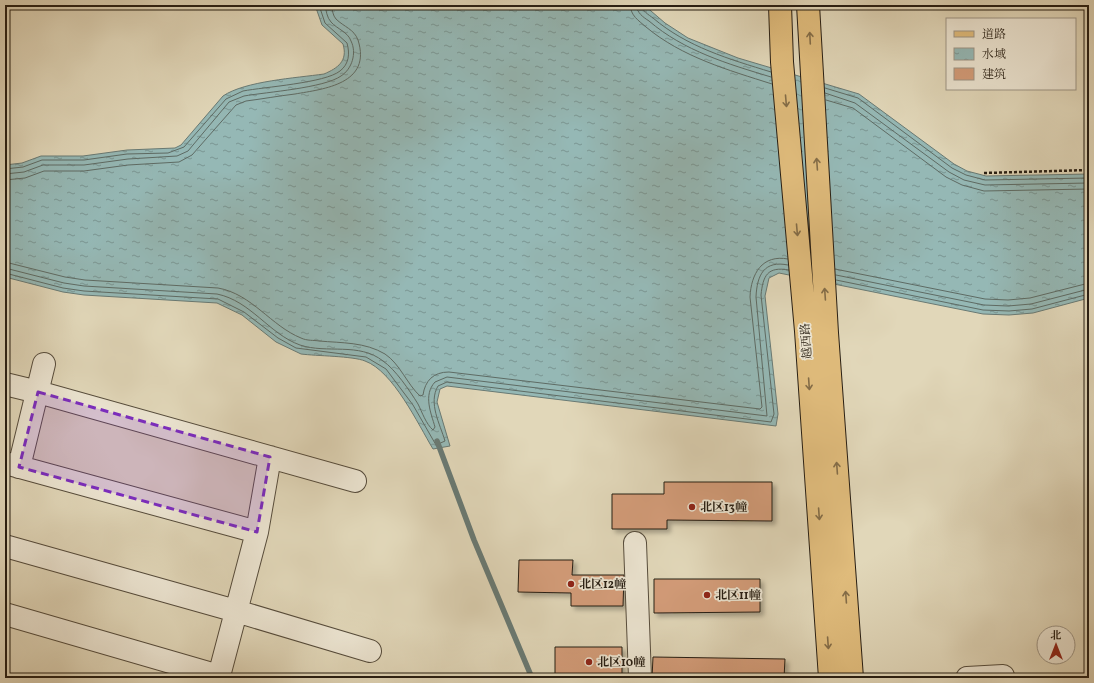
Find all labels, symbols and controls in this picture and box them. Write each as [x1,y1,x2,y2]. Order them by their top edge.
legend [946,18,1076,90]
text: 道路 [982,27,1006,43]
one-way arrow [806,32,813,45]
text: 水域 [982,47,1006,63]
text: 建筑 [982,67,1006,83]
one-way arrow [782,94,789,107]
one-way arrow [813,158,821,171]
one-way arrow [793,223,800,236]
one-way arrow [821,288,829,301]
street label: 越西路 [798,322,816,359]
one-way arrow [806,377,813,390]
one-way arrow [833,462,840,475]
place label: 北区13幢 [700,500,748,516]
marker: 北区13幢 [687,502,697,512]
one-way arrow [815,507,822,520]
place label: 北区12幢 [579,577,627,593]
marker: 北区12幢 [566,579,576,589]
place label: 北区11幢 [715,588,762,604]
marker: 北区11幢 [702,590,712,600]
one-way arrow [843,591,850,604]
north arrow [1036,625,1076,665]
text: 北 [1051,629,1062,644]
one-way arrow [824,636,831,649]
place label: 北区10幢 [597,655,646,671]
marker: 北区10幢 [584,657,594,667]

